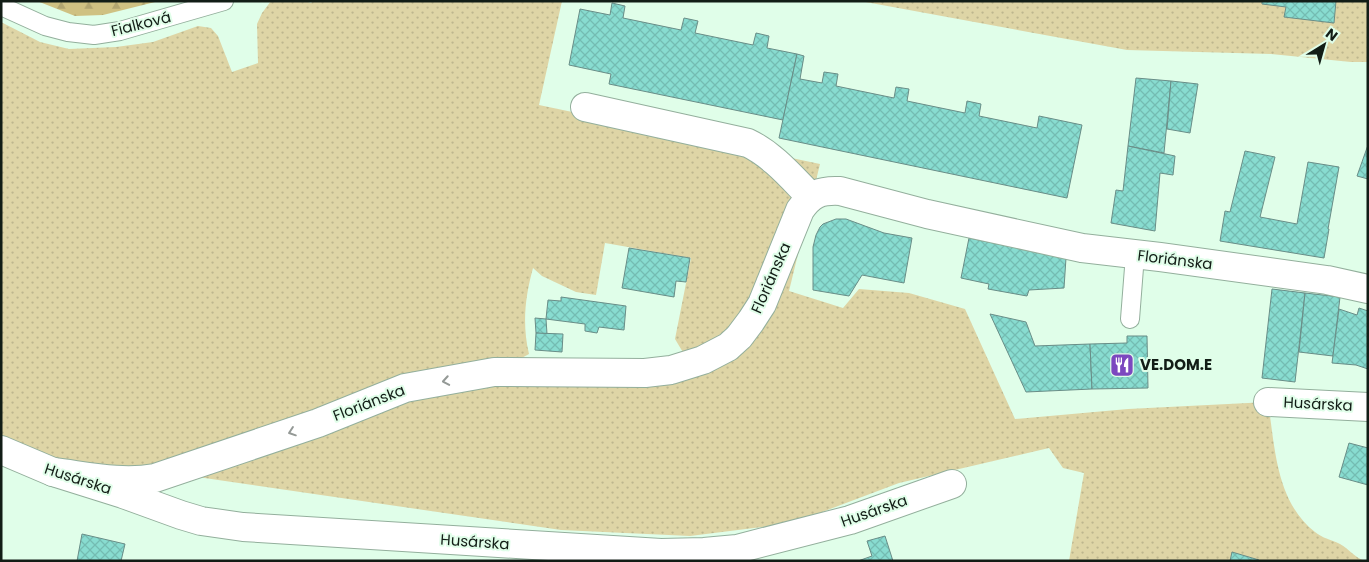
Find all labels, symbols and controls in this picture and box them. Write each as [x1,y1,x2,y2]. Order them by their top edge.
street label: Fialková [109,6,173,41]
north arrow [1299,20,1349,70]
text: N [1322,23,1342,46]
street label: Floriánska [746,239,796,317]
street label: Floriánska [1136,244,1214,275]
restaurant icon: VE.DOM.E [1109,352,1135,378]
place label: VE.DOM.E [1140,354,1212,375]
one-way arrow [442,375,451,385]
street label: Floriánska [330,379,408,426]
street label: Husárska [1283,391,1353,416]
one-way arrow [289,426,297,436]
street label: Husárska [42,458,114,499]
street label: Husárska [838,489,910,532]
street label: Husárska [440,529,510,554]

